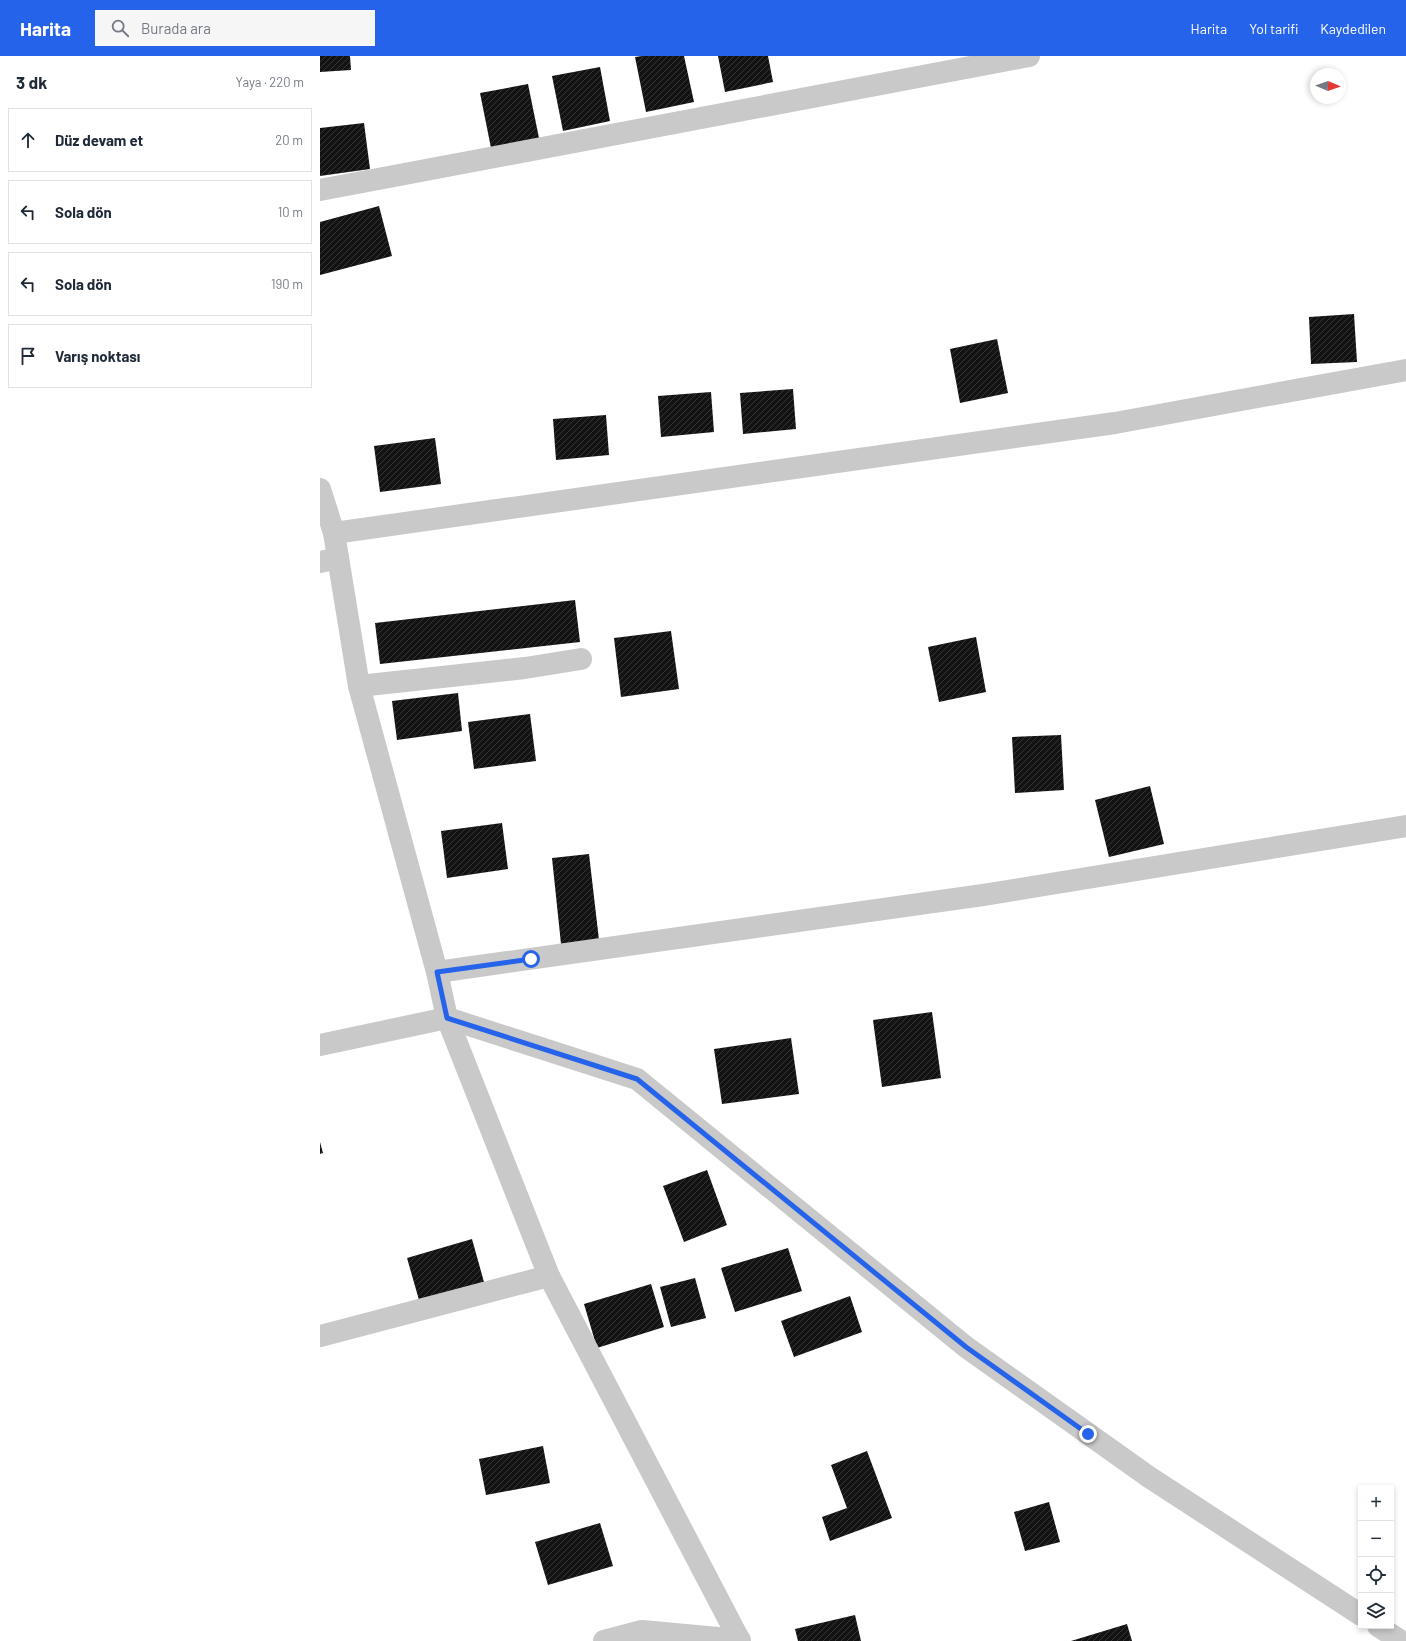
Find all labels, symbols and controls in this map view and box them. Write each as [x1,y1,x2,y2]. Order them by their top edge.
search box [95,10,375,46]
text: Harita [20,17,71,40]
icon: search [109,17,131,39]
text: Burada ara [141,19,211,37]
text: Harita [1191,20,1227,37]
text: Yol tarifi [1249,20,1298,37]
text: Kaydedilen [1320,20,1386,37]
north arrow [1310,68,1346,104]
text: 3 dk [16,72,47,92]
text: Yaya · 220 m [236,74,304,90]
icon: ahead [17,129,39,151]
text: Düz devam et [55,131,143,149]
text: 20 m [275,132,303,148]
icon: left [17,201,39,223]
text: Sola dön [55,203,112,221]
text: 10 m [278,204,303,220]
icon: left [17,273,39,295]
text: Sola dön [55,275,112,293]
text: 190 m [271,276,303,292]
icon: arrive [17,345,39,367]
text: Varış noktası [55,347,140,365]
route start [522,950,540,968]
route end [1079,1425,1097,1443]
map controls [1358,1485,1394,1629]
button: + [1358,1485,1394,1521]
button: − [1358,1521,1394,1557]
button: locate [1358,1557,1394,1593]
button: layers [1358,1593,1394,1629]

